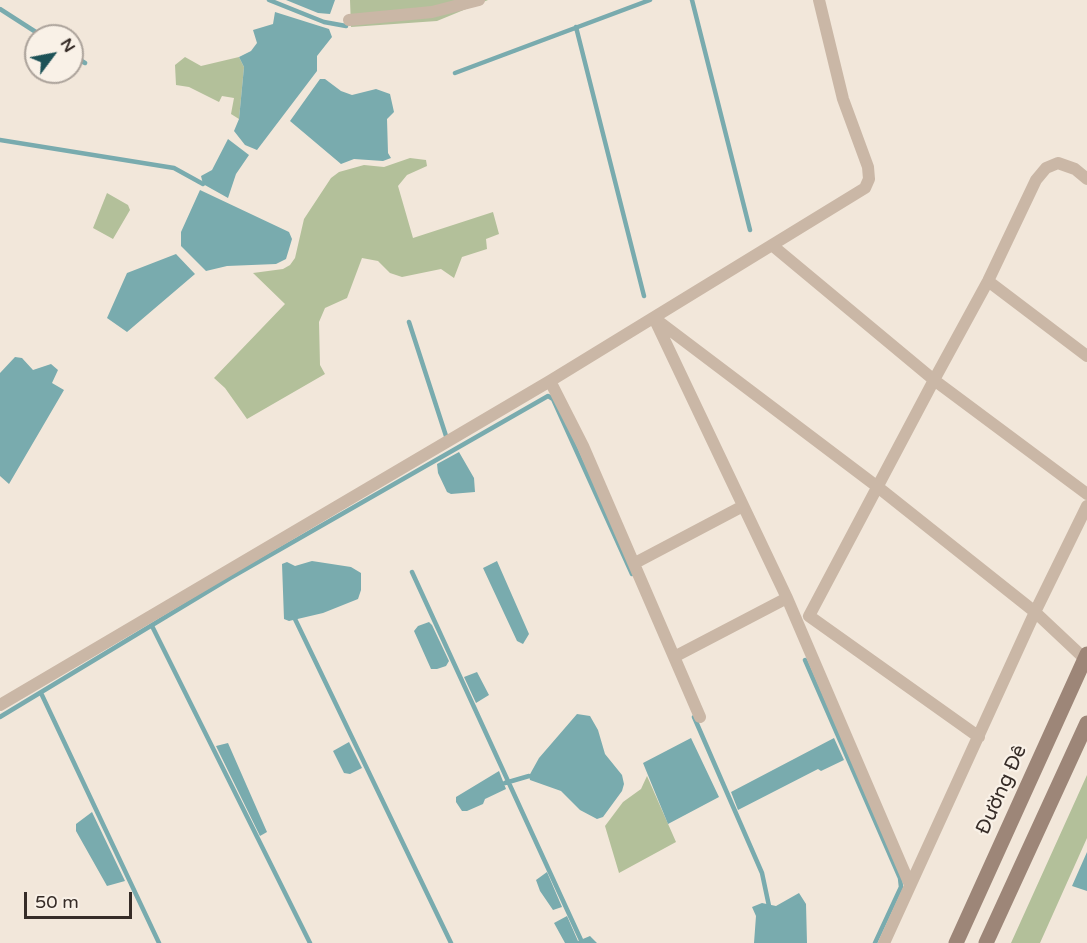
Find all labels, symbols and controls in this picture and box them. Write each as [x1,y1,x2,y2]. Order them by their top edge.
north arrow [24,24,84,84]
text: N [56,35,79,56]
street label: Đường Đê [972,741,1032,839]
scale bar [27,880,135,918]
text: 50 m [35,891,79,913]

